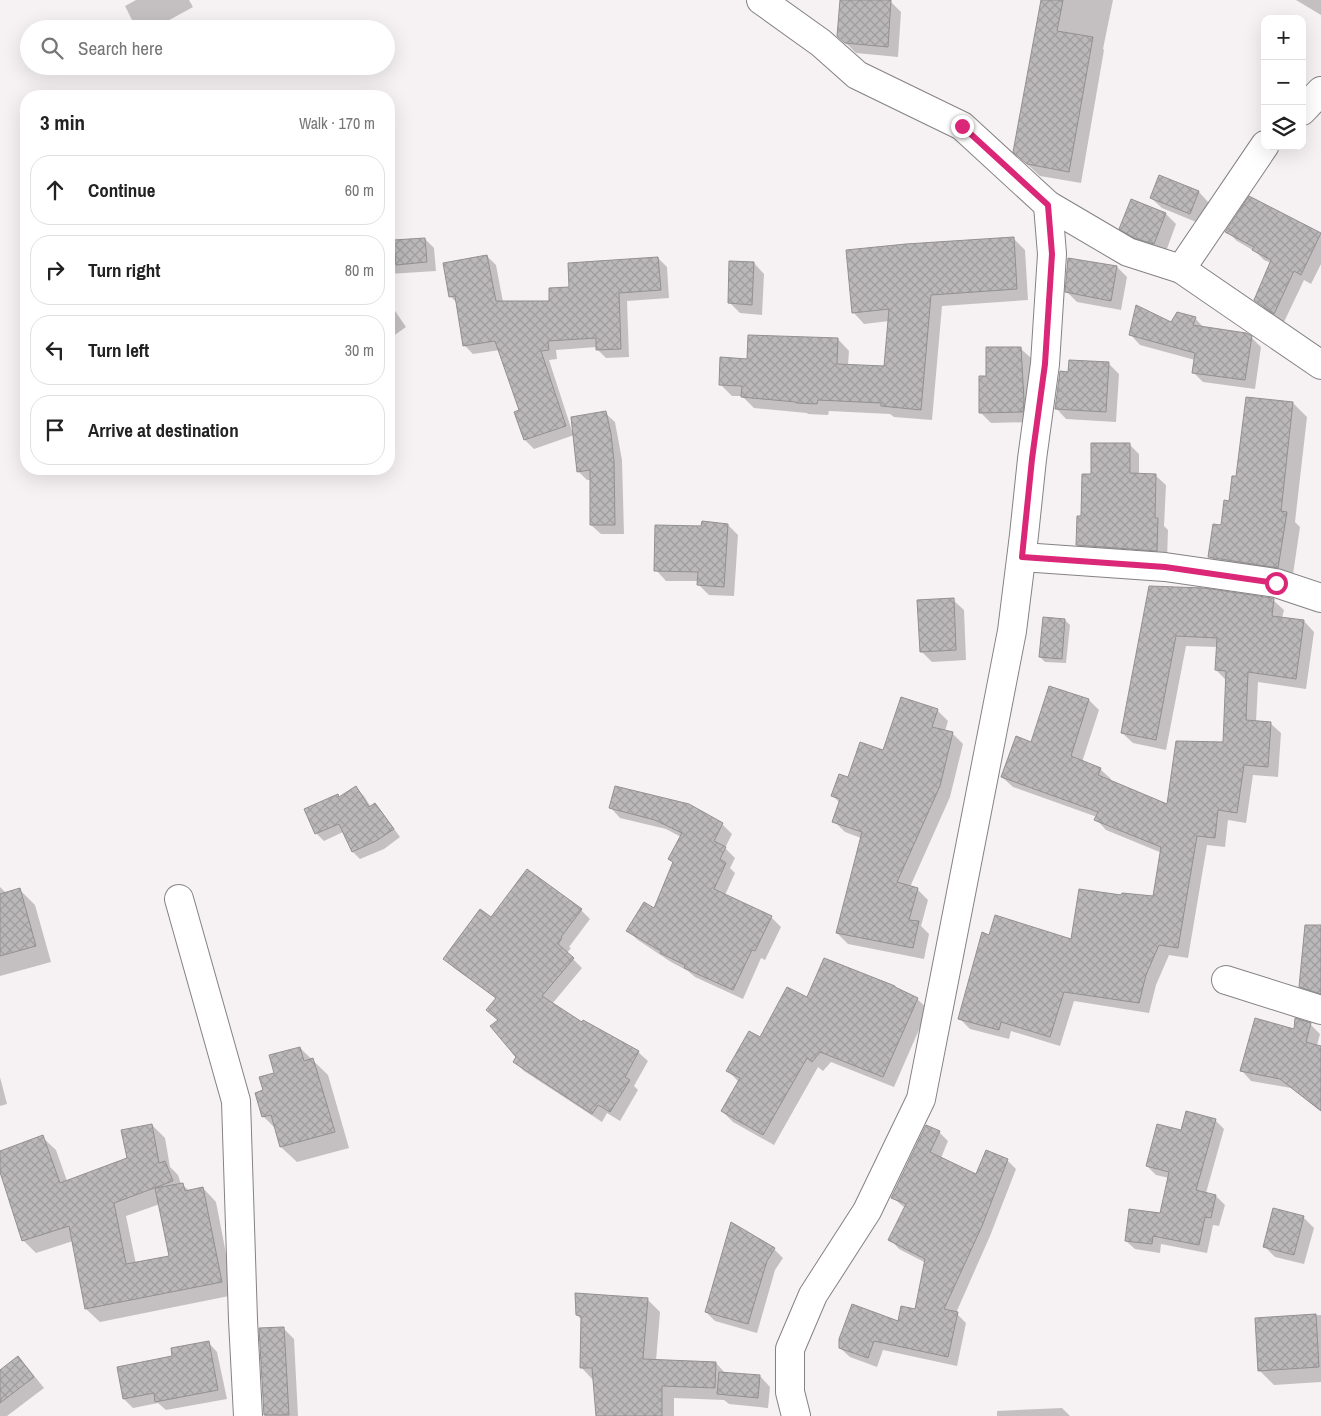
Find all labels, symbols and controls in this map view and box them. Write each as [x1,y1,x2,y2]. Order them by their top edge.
map controls [1261,15,1306,150]
button: + [1261,15,1306,60]
search box [20,20,395,75]
icon: search [38,34,66,62]
text: Search here [78,35,163,61]
button: − [1261,60,1306,105]
button: layers [1261,105,1306,150]
text: 3 min [40,108,85,137]
text: Walk · 170 m [299,112,375,134]
route end [951,115,974,138]
icon: ahead [41,176,69,204]
text: Continue [88,177,156,203]
text: 60 m [345,179,374,201]
icon: right [41,256,69,284]
text: Turn right [88,257,160,283]
text: 80 m [345,259,374,281]
icon: left [41,336,69,364]
text: Turn left [88,337,149,363]
text: 30 m [345,339,374,361]
icon: arrive [41,416,69,444]
text: Arrive at destination [88,417,239,443]
route start [1265,572,1288,595]

